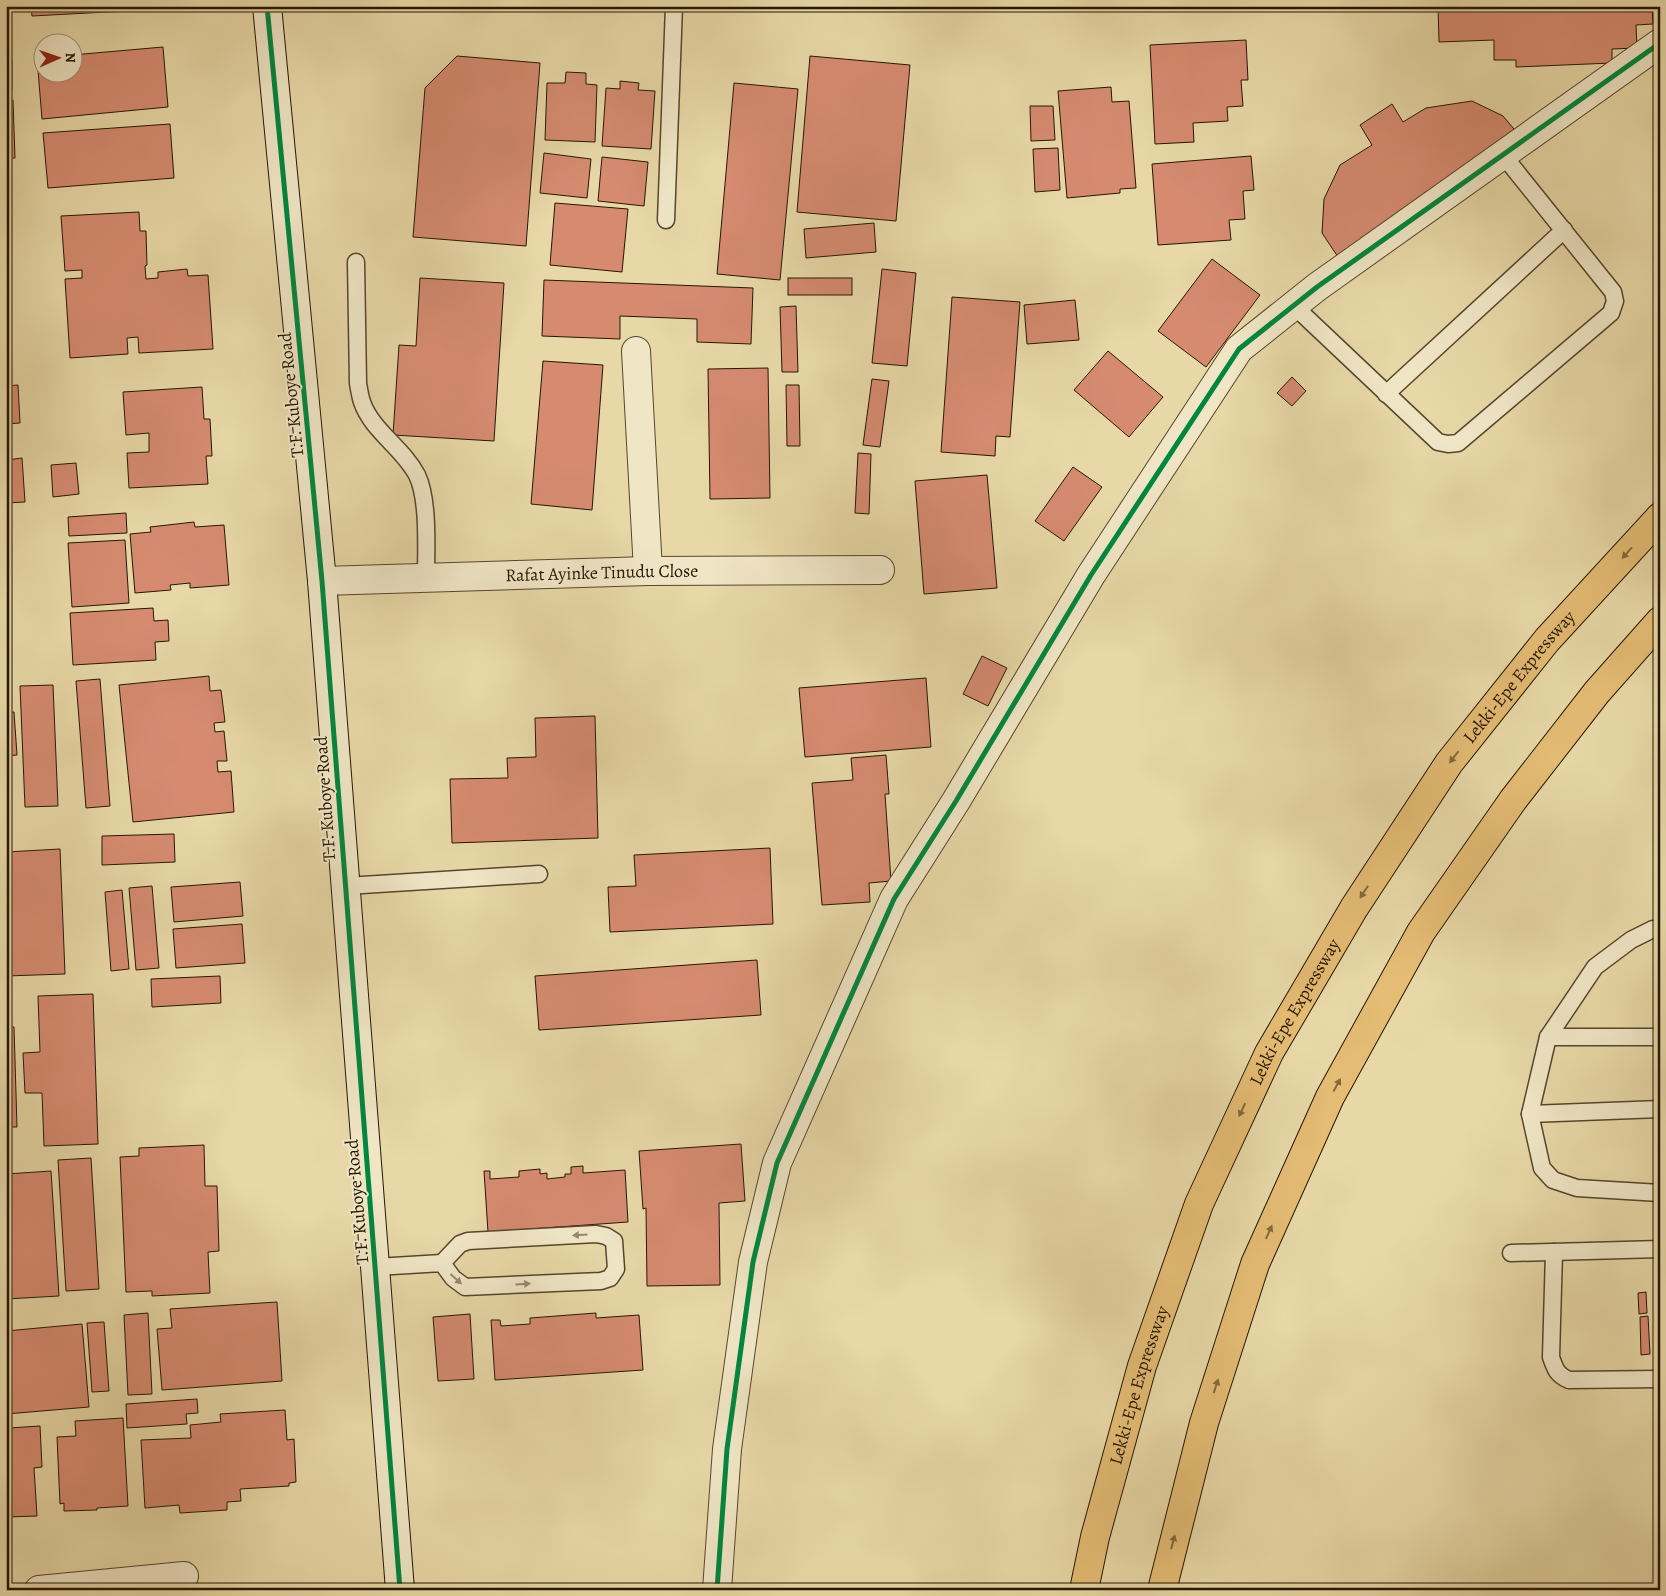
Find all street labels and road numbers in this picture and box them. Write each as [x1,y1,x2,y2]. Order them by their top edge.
street label: T.F. Kuboye Road [272,331,309,459]
street label: Rafat Ayinke Tinudu Close [505,559,698,587]
street label: Lekki-Epe Expressway [1457,605,1581,748]
street label: T.F. Kuboye Road [309,735,341,862]
street label: Lekki-Epe Expressway [1244,933,1346,1089]
street label: T.F. Kuboye Road [340,1138,374,1266]
street label: Lekki-Epe Expressway [1103,1302,1175,1467]

